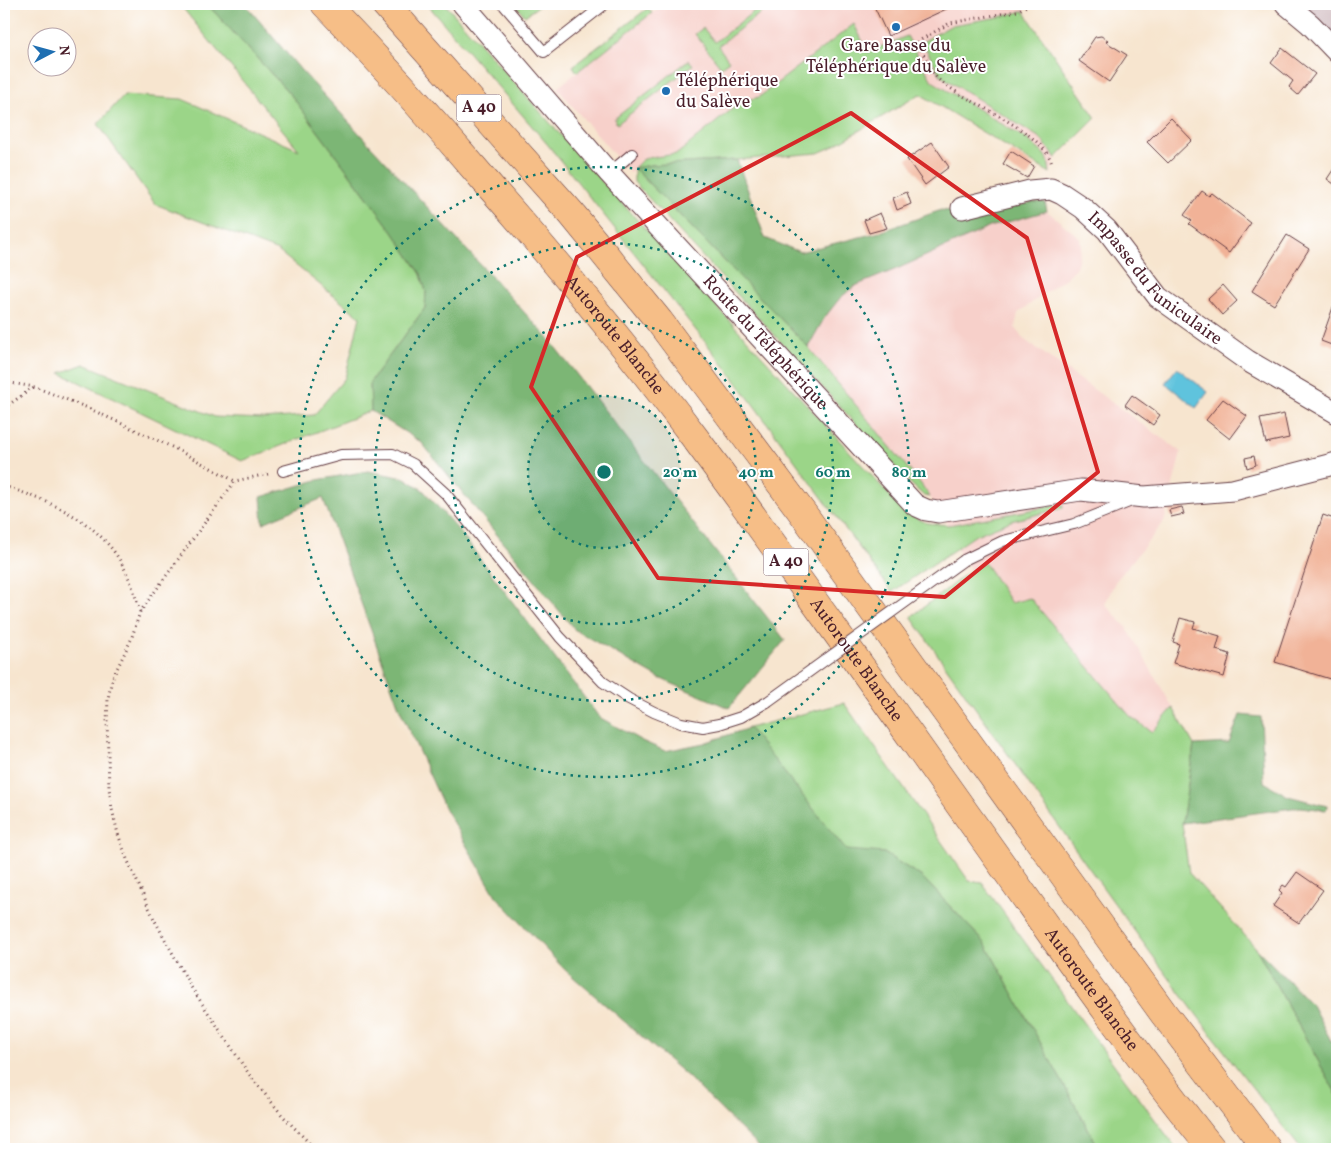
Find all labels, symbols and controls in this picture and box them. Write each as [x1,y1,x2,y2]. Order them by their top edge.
marker: Gare Basse du Téléphérique du Salève [890,21,902,33]
north arrow [28,28,78,78]
place label: Gare Basse du Téléphérique du Salève [806,34,986,80]
text: N [53,45,73,57]
place label: Téléphérique du Salève [676,69,778,115]
marker: Téléphérique du Salève [660,85,672,97]
road number: A 40 [456,95,502,122]
street label: Impasse du Funiculaire [1082,206,1227,351]
street label: Route du Téléphérique [697,269,834,416]
street label: Autoroute Blanche [559,270,670,400]
centre of rings [595,463,613,481]
text: 20 m [663,463,698,484]
text: 40 m [738,463,774,484]
text: 60 m [816,463,851,484]
text: 80 m [892,463,927,484]
road number: A 40 [764,548,808,576]
street label: Autoroute Blanche [803,593,909,727]
street label: Autoroute Blanche [1038,923,1145,1057]

